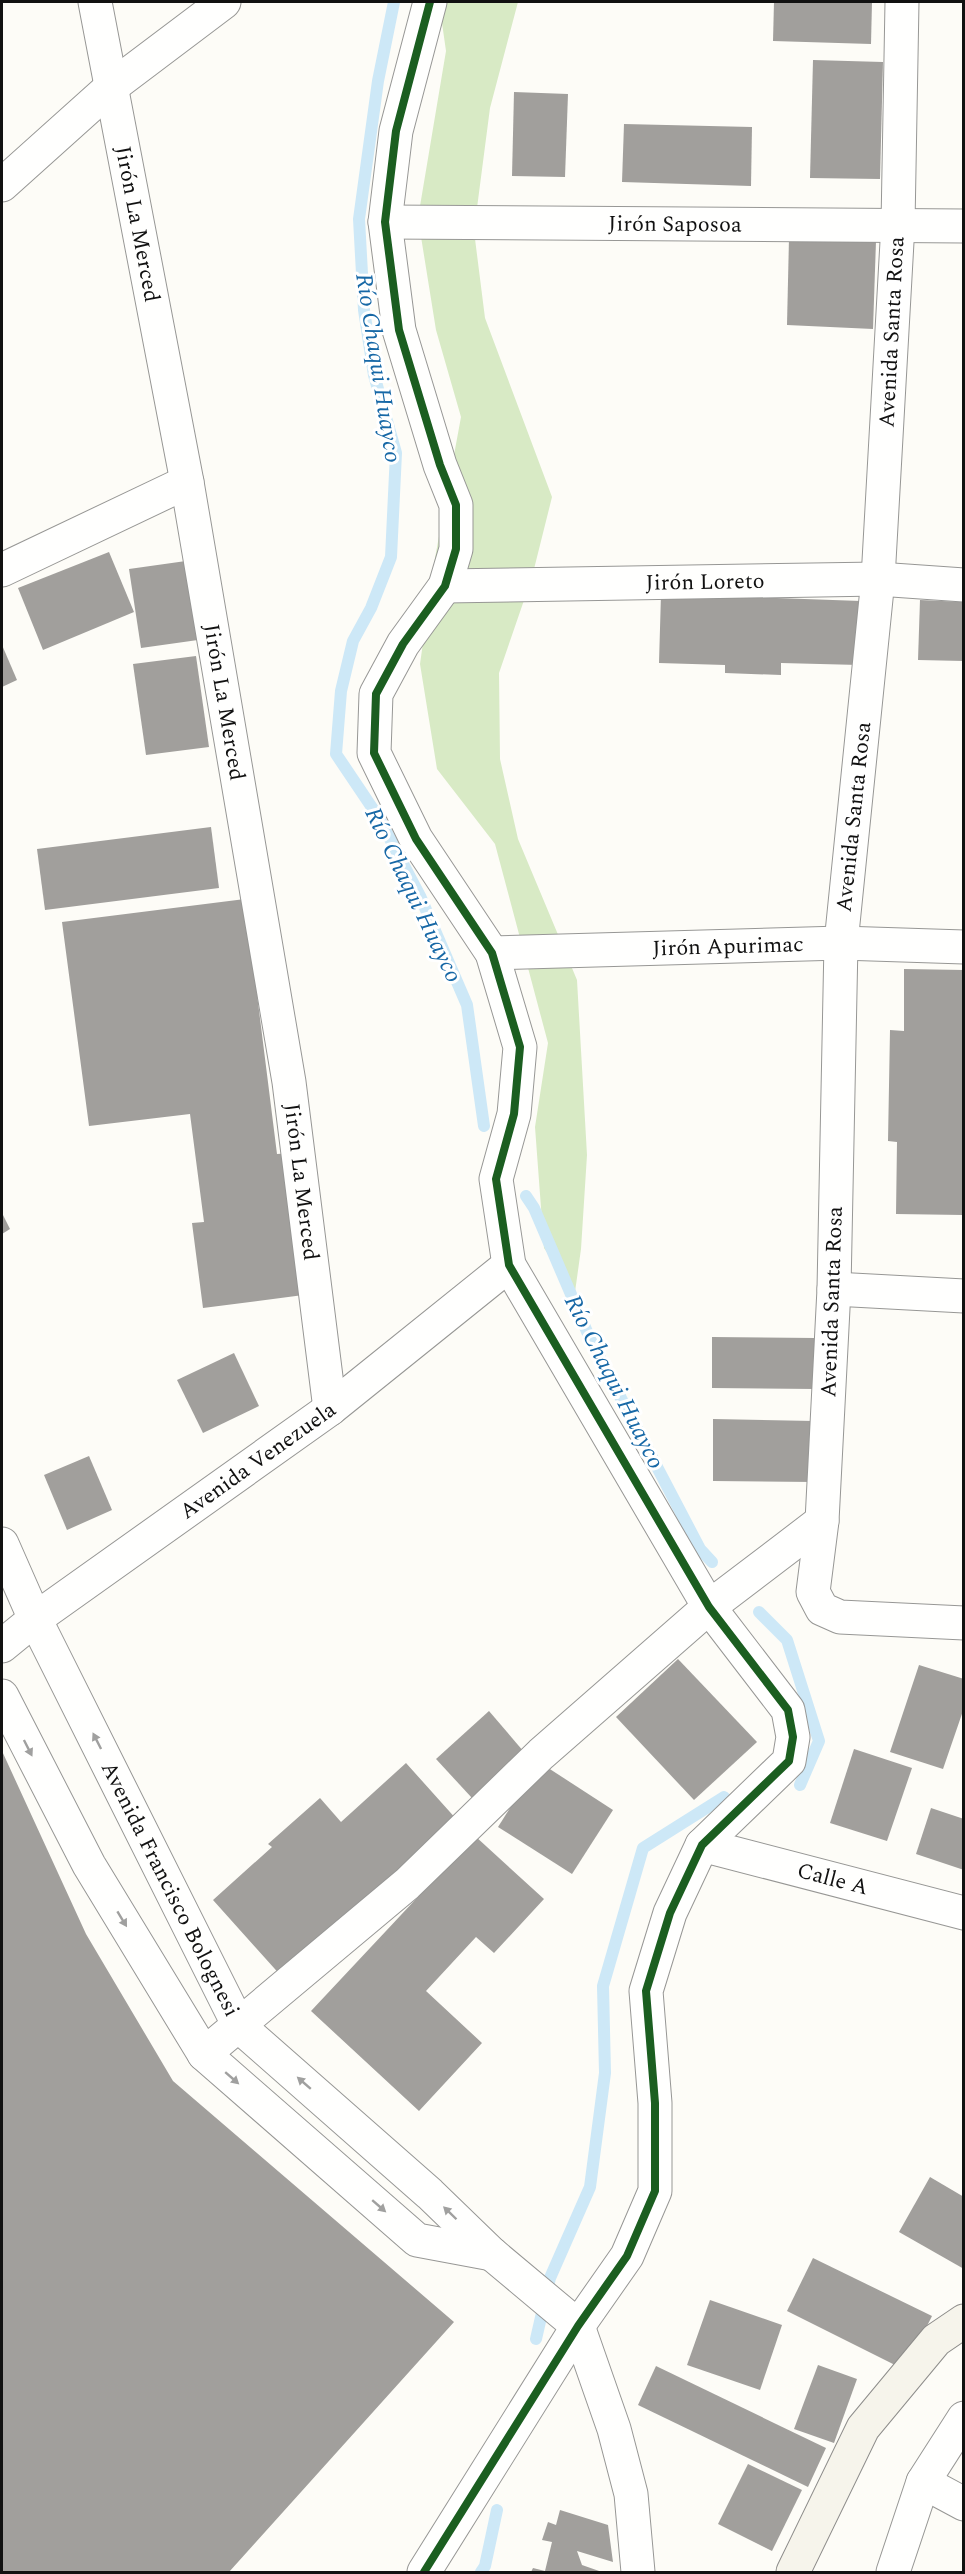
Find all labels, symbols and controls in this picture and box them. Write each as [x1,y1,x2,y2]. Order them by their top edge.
street label: Jirón La Merced [106,143,169,305]
street label: Jirón Saposoa [608,207,742,241]
street label: Avenida Santa Rosa [871,235,913,428]
water label: Río Chaqui Huayco [345,270,411,466]
street label: Jirón Loreto [645,564,765,599]
street label: Jirón La Merced [195,621,254,783]
street label: Avenida Santa Rosa [828,720,880,914]
water label: Río Chaqui Huayco [355,801,471,989]
street label: Jirón Apurimac [652,928,804,965]
street label: Jirón La Merced [275,1101,328,1263]
street label: Avenida Santa Rosa [812,1206,852,1398]
water label: Río Chaqui Huayco [554,1288,674,1476]
street label: Avenida Venezuela [173,1393,343,1528]
one-way arrow [92,1733,101,1750]
one-way arrow [23,1739,33,1757]
street label: Avenida Francisco Bolognesi [92,1756,248,2022]
street label: Calle A [794,1854,872,1904]
one-way arrow [117,1911,128,1927]
one-way arrow [224,2071,239,2084]
one-way arrow [297,2077,312,2090]
one-way arrow [371,2200,387,2213]
one-way arrow [442,2206,457,2220]

